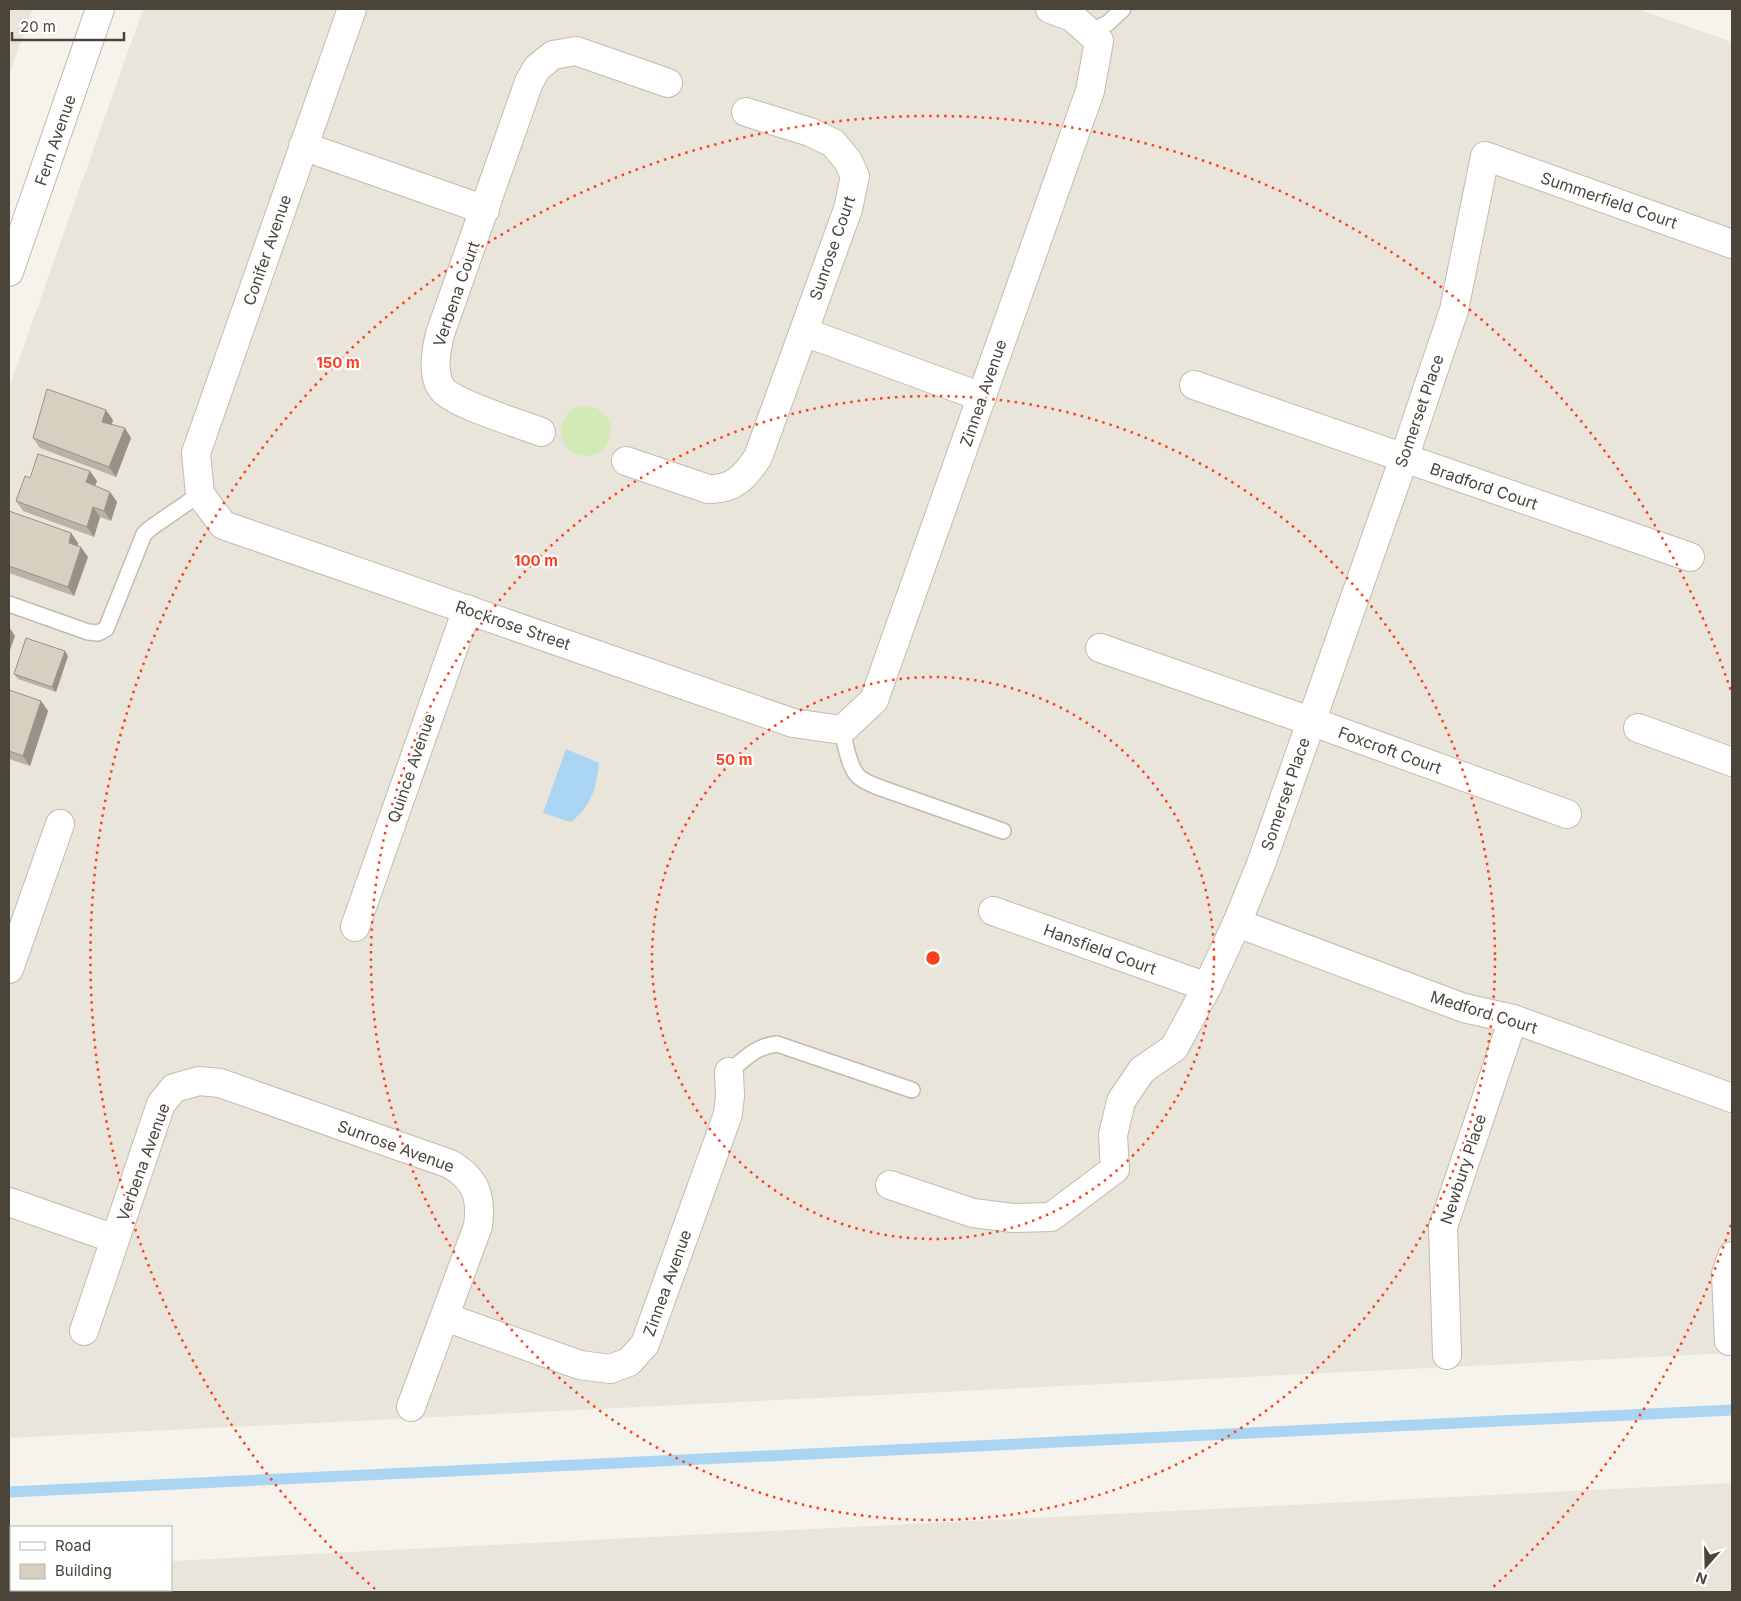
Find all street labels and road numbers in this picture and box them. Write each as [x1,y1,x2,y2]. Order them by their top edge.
street label: Fern Avenue [30,92,80,188]
street label: Summerfield Court [1538,167,1680,233]
street label: Conifer Avenue [239,192,295,308]
street label: Sunrose Court [805,193,859,303]
street label: Verbena Court [429,239,483,349]
street label: Zinnea Avenue [955,337,1011,449]
street label: Somerset Place [1390,352,1448,470]
street label: Bradford Court [1427,458,1541,514]
street label: Rockrose Street [453,596,573,654]
street label: Quince Avenue [383,711,439,825]
street label: Foxcroft Court [1336,722,1444,778]
street label: Somerset Place [1256,735,1314,853]
street label: Hansfield Court [1041,919,1159,979]
street label: Medford Court [1428,986,1540,1038]
street label: Verbena Avenue [112,1100,174,1224]
street label: Newbury Place [1436,1111,1490,1227]
street label: Sunrose Avenue [335,1116,457,1176]
street label: Zinnea Avenue [638,1227,696,1339]

